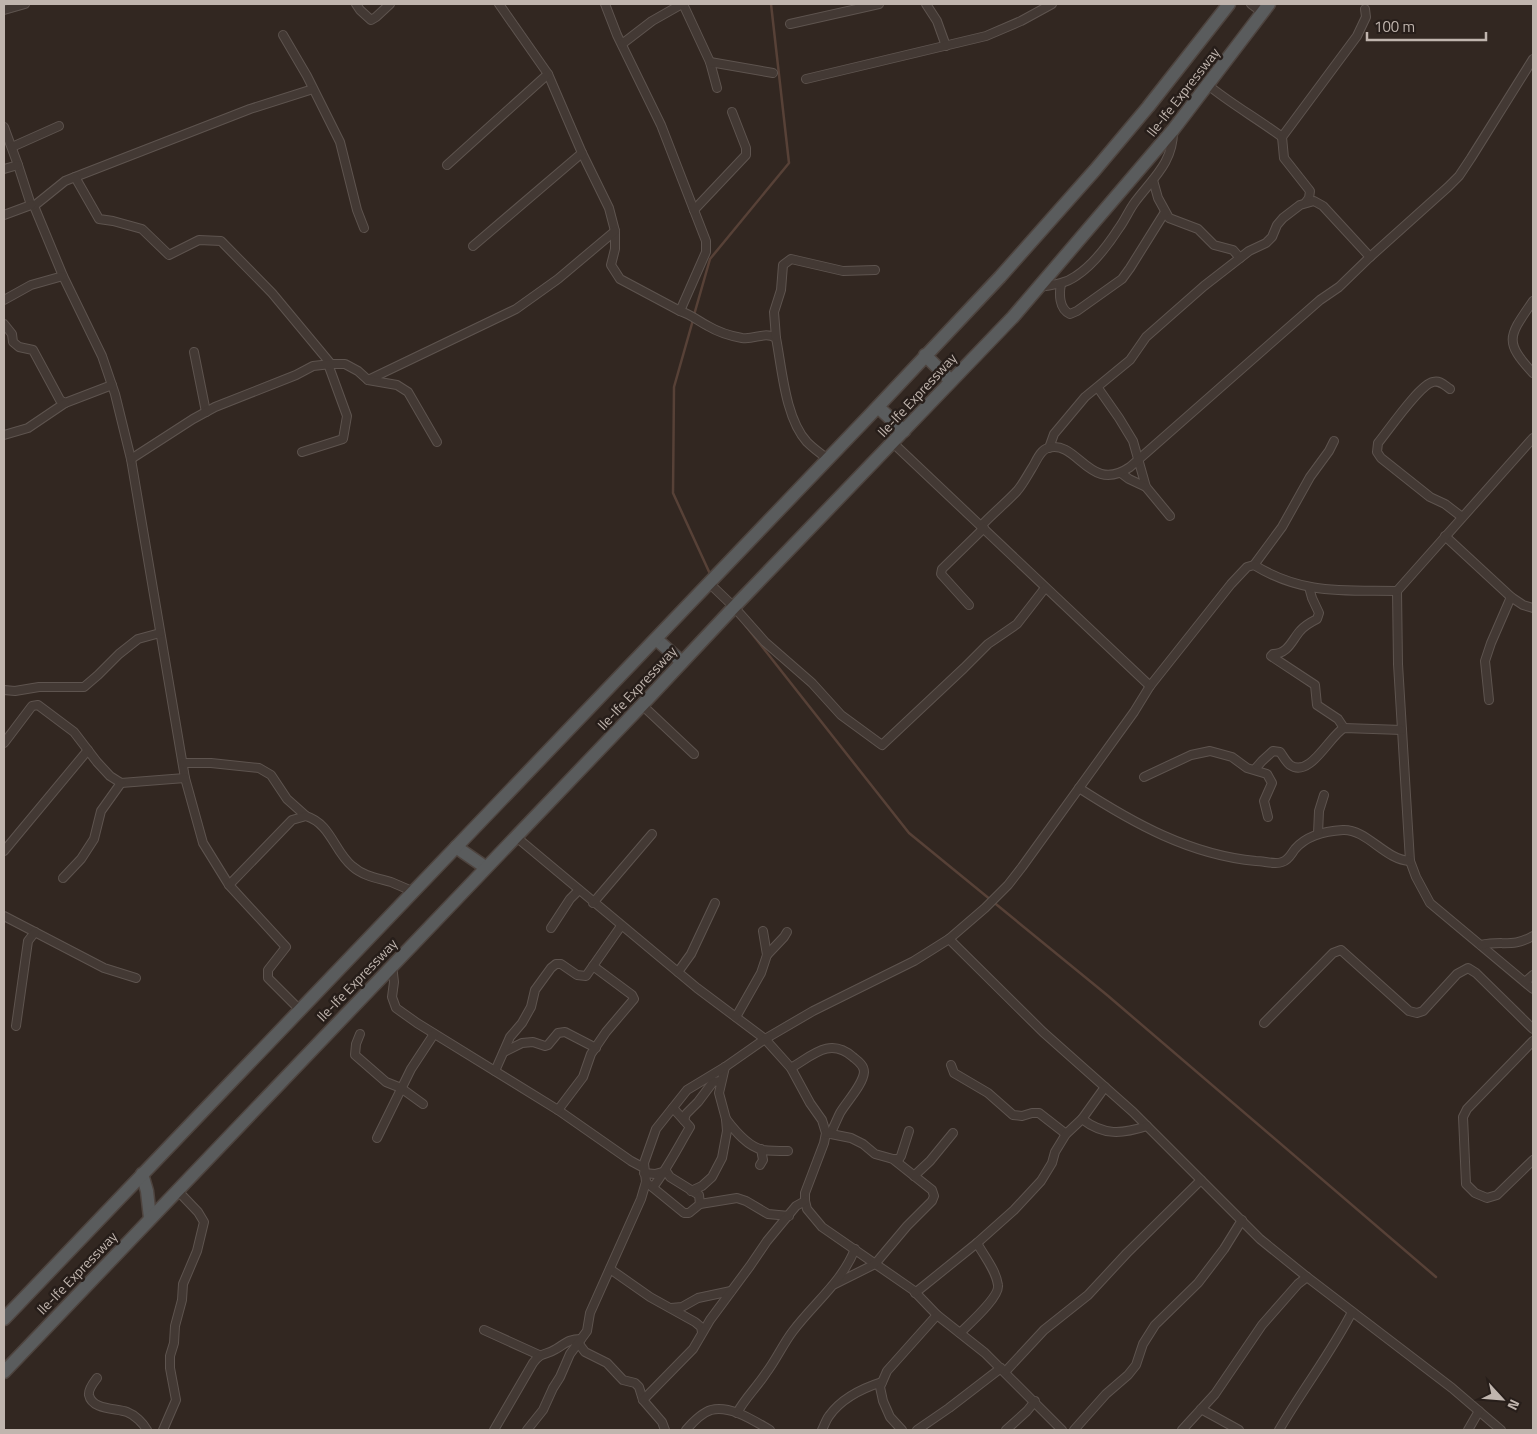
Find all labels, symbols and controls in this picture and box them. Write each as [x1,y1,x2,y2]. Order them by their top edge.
scale bar [1367,10,1486,42]
text: 100 m [1374,15,1415,38]
street label: Ile-Ife Expressway [1141,42,1224,141]
street label: Ile-Ife Expressway [872,348,961,441]
street label: Ile-Ife Expressway [592,641,681,734]
street label: Ile-Ife Expressway [311,933,402,1026]
street label: Ile-Ife Expressway [31,1226,122,1319]
north arrow [1477,1374,1527,1424]
text: N [1503,1396,1526,1414]

